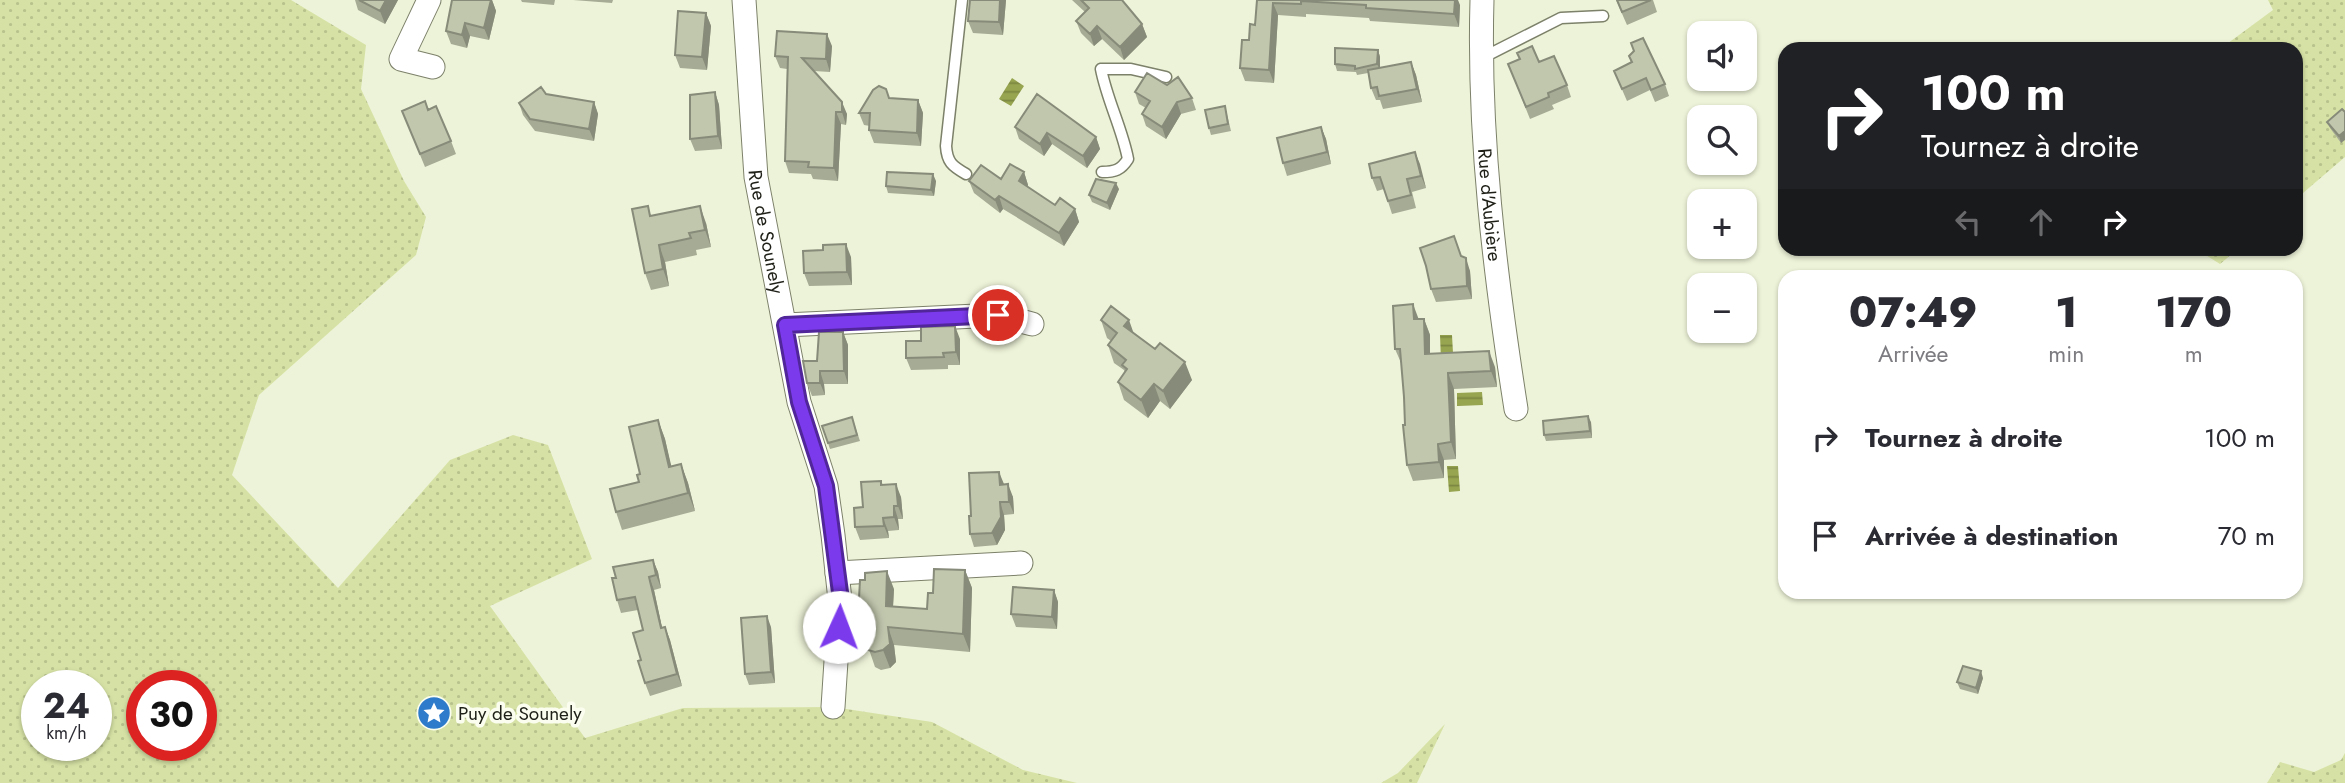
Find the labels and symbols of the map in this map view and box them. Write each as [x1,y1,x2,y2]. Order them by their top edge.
street label: Rue d'Aubière [1472,147,1509,263]
street label: Rue de Sounely [742,169,792,297]
pin [968,285,1028,345]
position arrow [802,590,876,664]
speed limit sign: 30 [126,670,217,761]
place icon: Puy de Sounely [415,694,453,732]
place label: Puy de Sounely [458,700,582,727]

